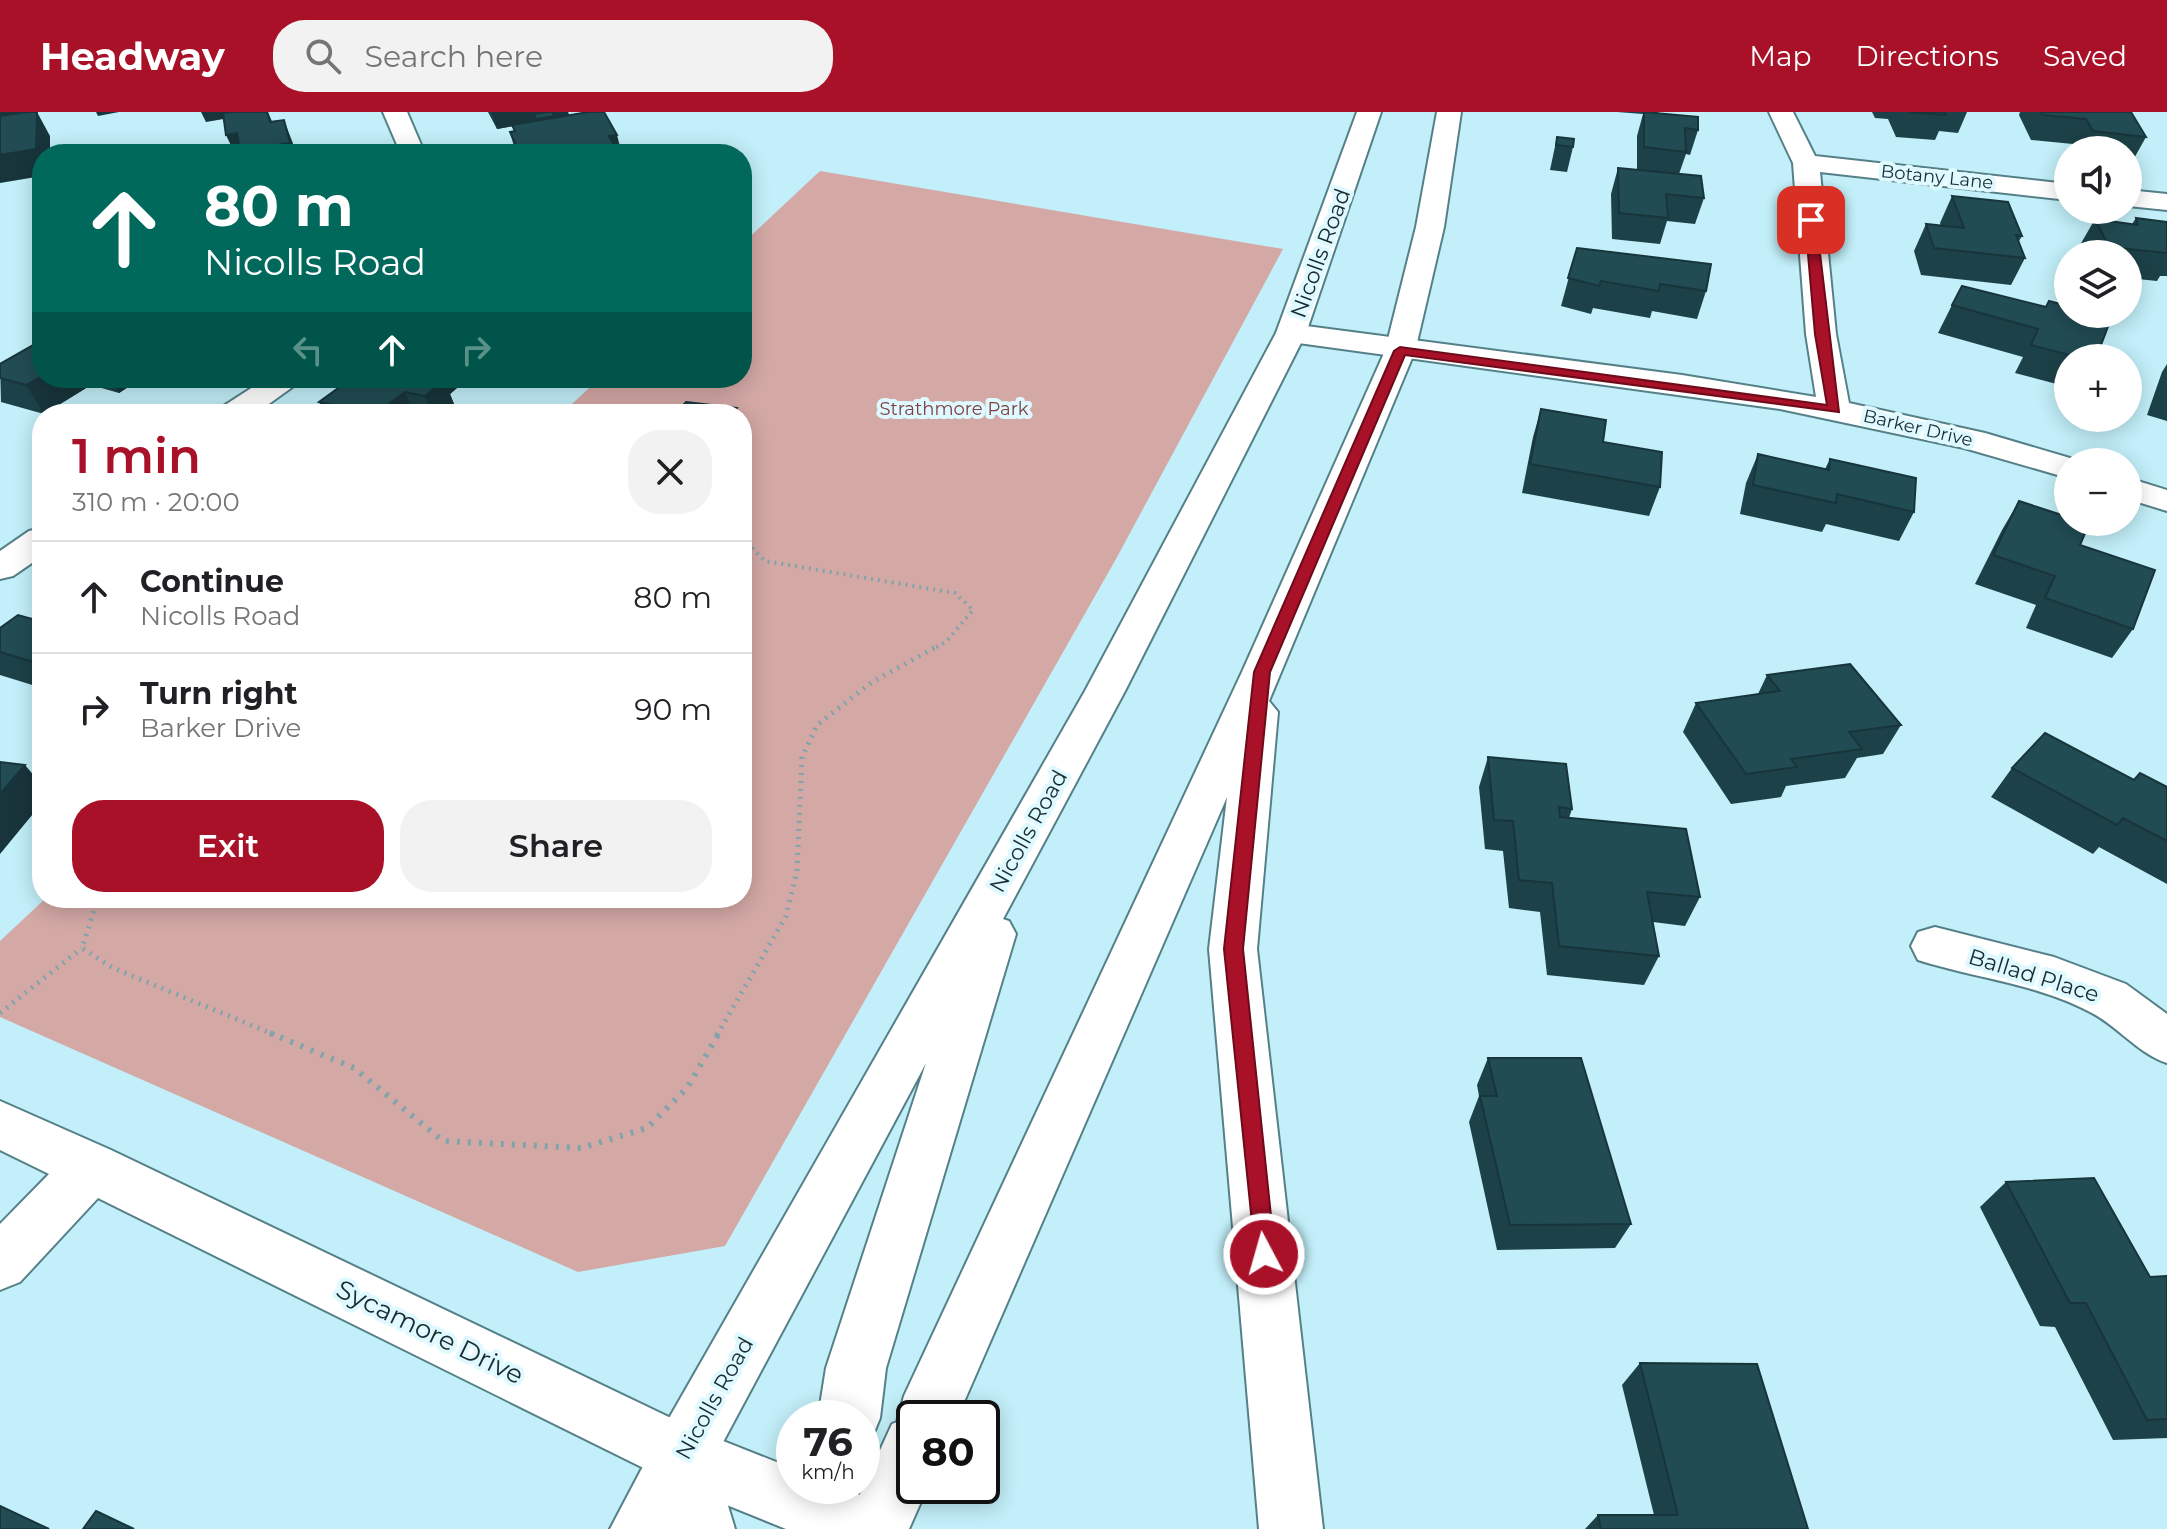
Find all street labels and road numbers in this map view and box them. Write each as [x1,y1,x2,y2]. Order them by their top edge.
street label: Botany Lane [1880,160,1994,194]
street label: Nicolls Road [1285,185,1356,322]
street label: Barker Drive [1861,405,1975,451]
street label: Nicolls Road [984,765,1073,897]
street label: Ballad Place [1965,943,2102,1008]
street label: Sycamore Drive [331,1273,529,1391]
street label: Nicolls Road [670,1332,759,1464]

